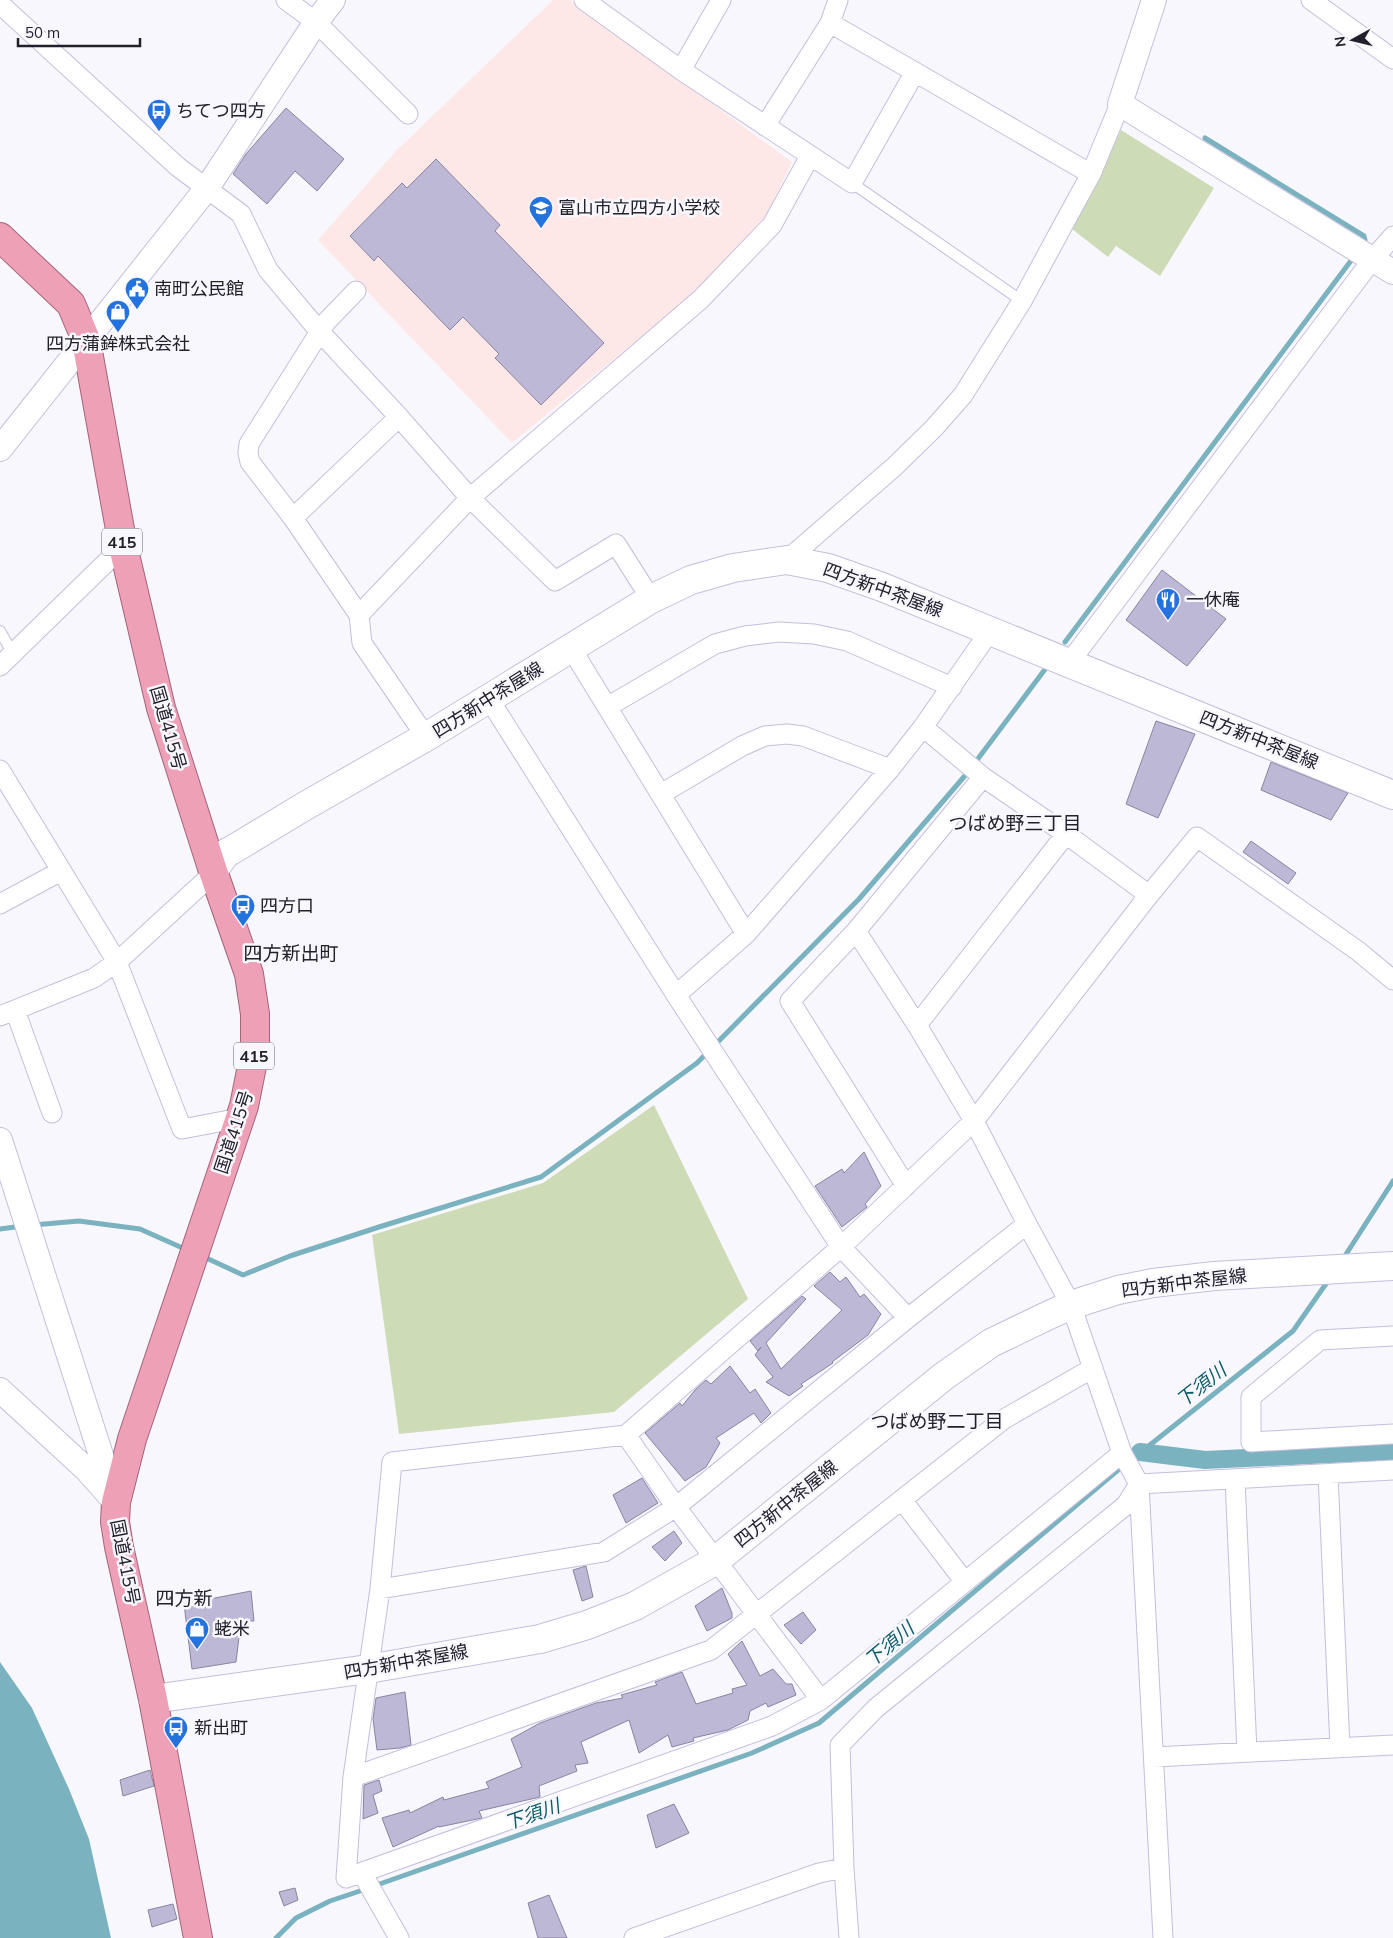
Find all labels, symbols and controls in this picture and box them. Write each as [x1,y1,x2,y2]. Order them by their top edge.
scale bar [18,15,140,47]
north arrow [1328,15,1378,65]
text: 50 m [25,23,60,42]
text: N [1330,35,1350,48]
bus stop icon: ちてつ四方 [146,98,172,132]
place label: ちてつ四方 [176,99,266,122]
school or university icon: 富山市立四方小学校 [528,195,554,229]
place label: 富山市立四方小学校 [558,196,720,219]
public building icon: 南町公民館 [124,276,150,310]
place label: 南町公民館 [154,277,244,300]
shop icon: 四方蒲鉾株式会社 [105,299,131,333]
place label: 四方蒲鉾株式会社 [46,332,190,355]
road number: 415 [102,528,142,556]
street label: 四方新中茶屋線 [820,557,946,622]
restaurant icon: 一休庵 [1155,587,1181,621]
place label: 一休庵 [1186,588,1240,611]
street label: 四方新中茶屋線 [428,656,547,743]
street label: 国道415号 [146,683,191,773]
street label: 四方新中茶屋線 [1196,705,1322,774]
district label: つばめ野三丁目 [948,811,1082,835]
bus stop icon: 四方口 [230,893,256,927]
place label: 四方口 [260,894,314,917]
district label: 四方新出町 [243,941,339,965]
road number: 415 [234,1042,274,1070]
street label: 国道415号 [209,1087,258,1176]
street label: 四方新中茶屋線 [1120,1263,1248,1302]
water label: 下須川 [1171,1357,1232,1412]
district label: つばめ野二丁目 [870,1409,1004,1433]
street label: 四方新中茶屋線 [729,1455,842,1552]
street label: 国道415号 [106,1517,145,1607]
district label: 四方新 [155,1586,213,1610]
water label: 下須川 [859,1615,920,1672]
shop icon: 蛯米 [184,1616,210,1650]
place label: 蛯米 [214,1617,250,1640]
street label: 四方新中茶屋線 [342,1639,470,1684]
bus stop icon: 新出町 [163,1715,189,1749]
place label: 新出町 [194,1716,248,1739]
water label: 下須川 [501,1793,565,1835]

